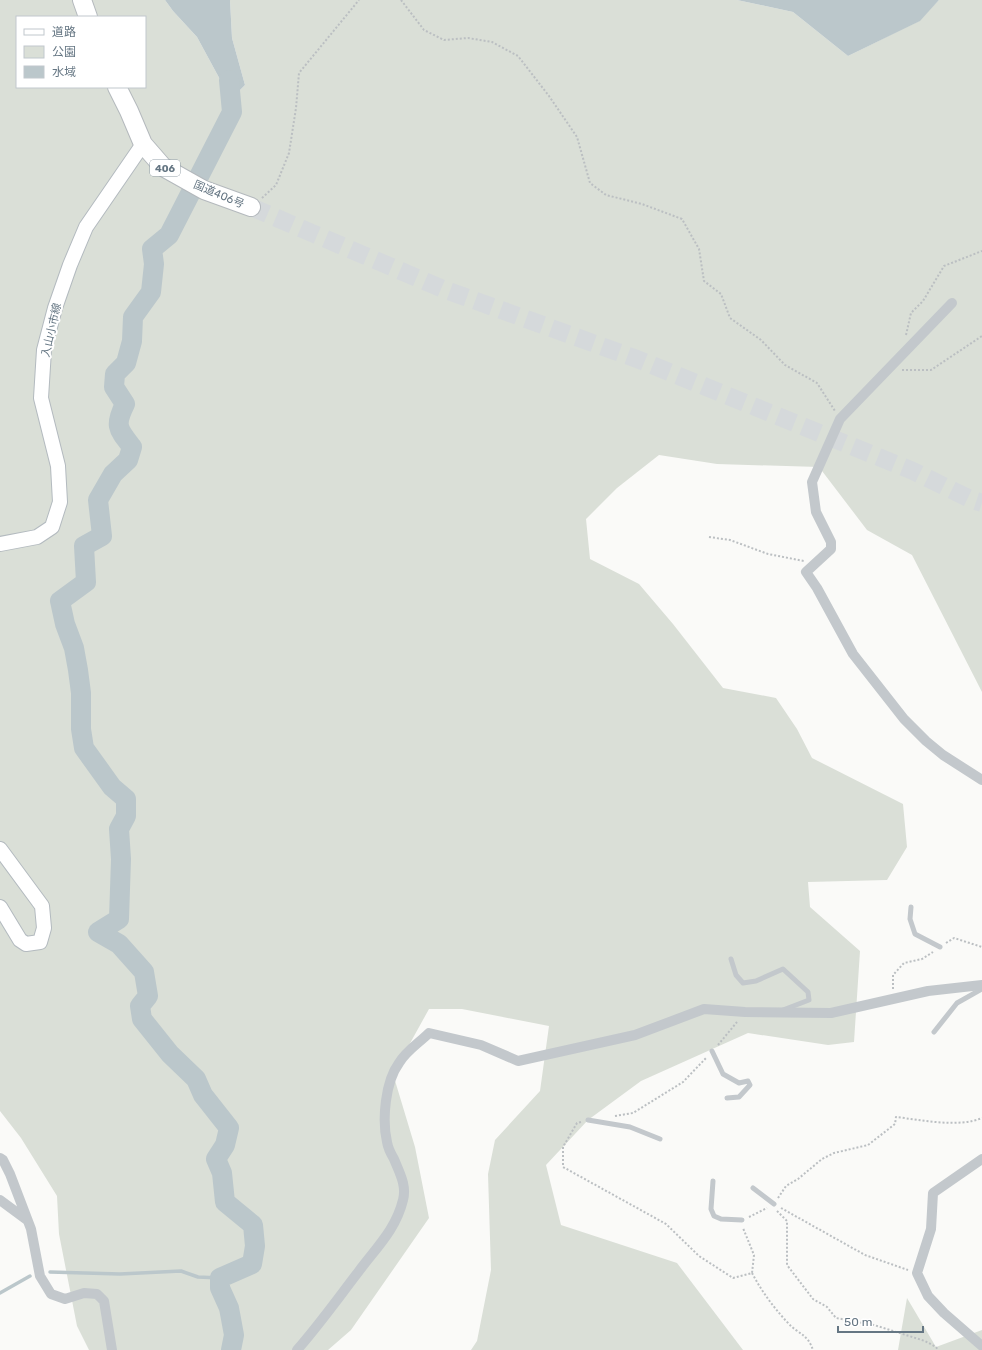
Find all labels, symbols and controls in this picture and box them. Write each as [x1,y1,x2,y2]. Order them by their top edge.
legend [16,16,146,88]
text: 道路 [52,25,76,39]
text: 公園 [52,45,76,59]
text: 水域 [52,65,76,79]
road number: 406 [150,160,180,176]
street label: 国道406号 [192,178,246,211]
street label: 入山小市線 [39,302,64,358]
scale bar [838,1308,923,1334]
text: 50 m [844,1315,872,1329]

